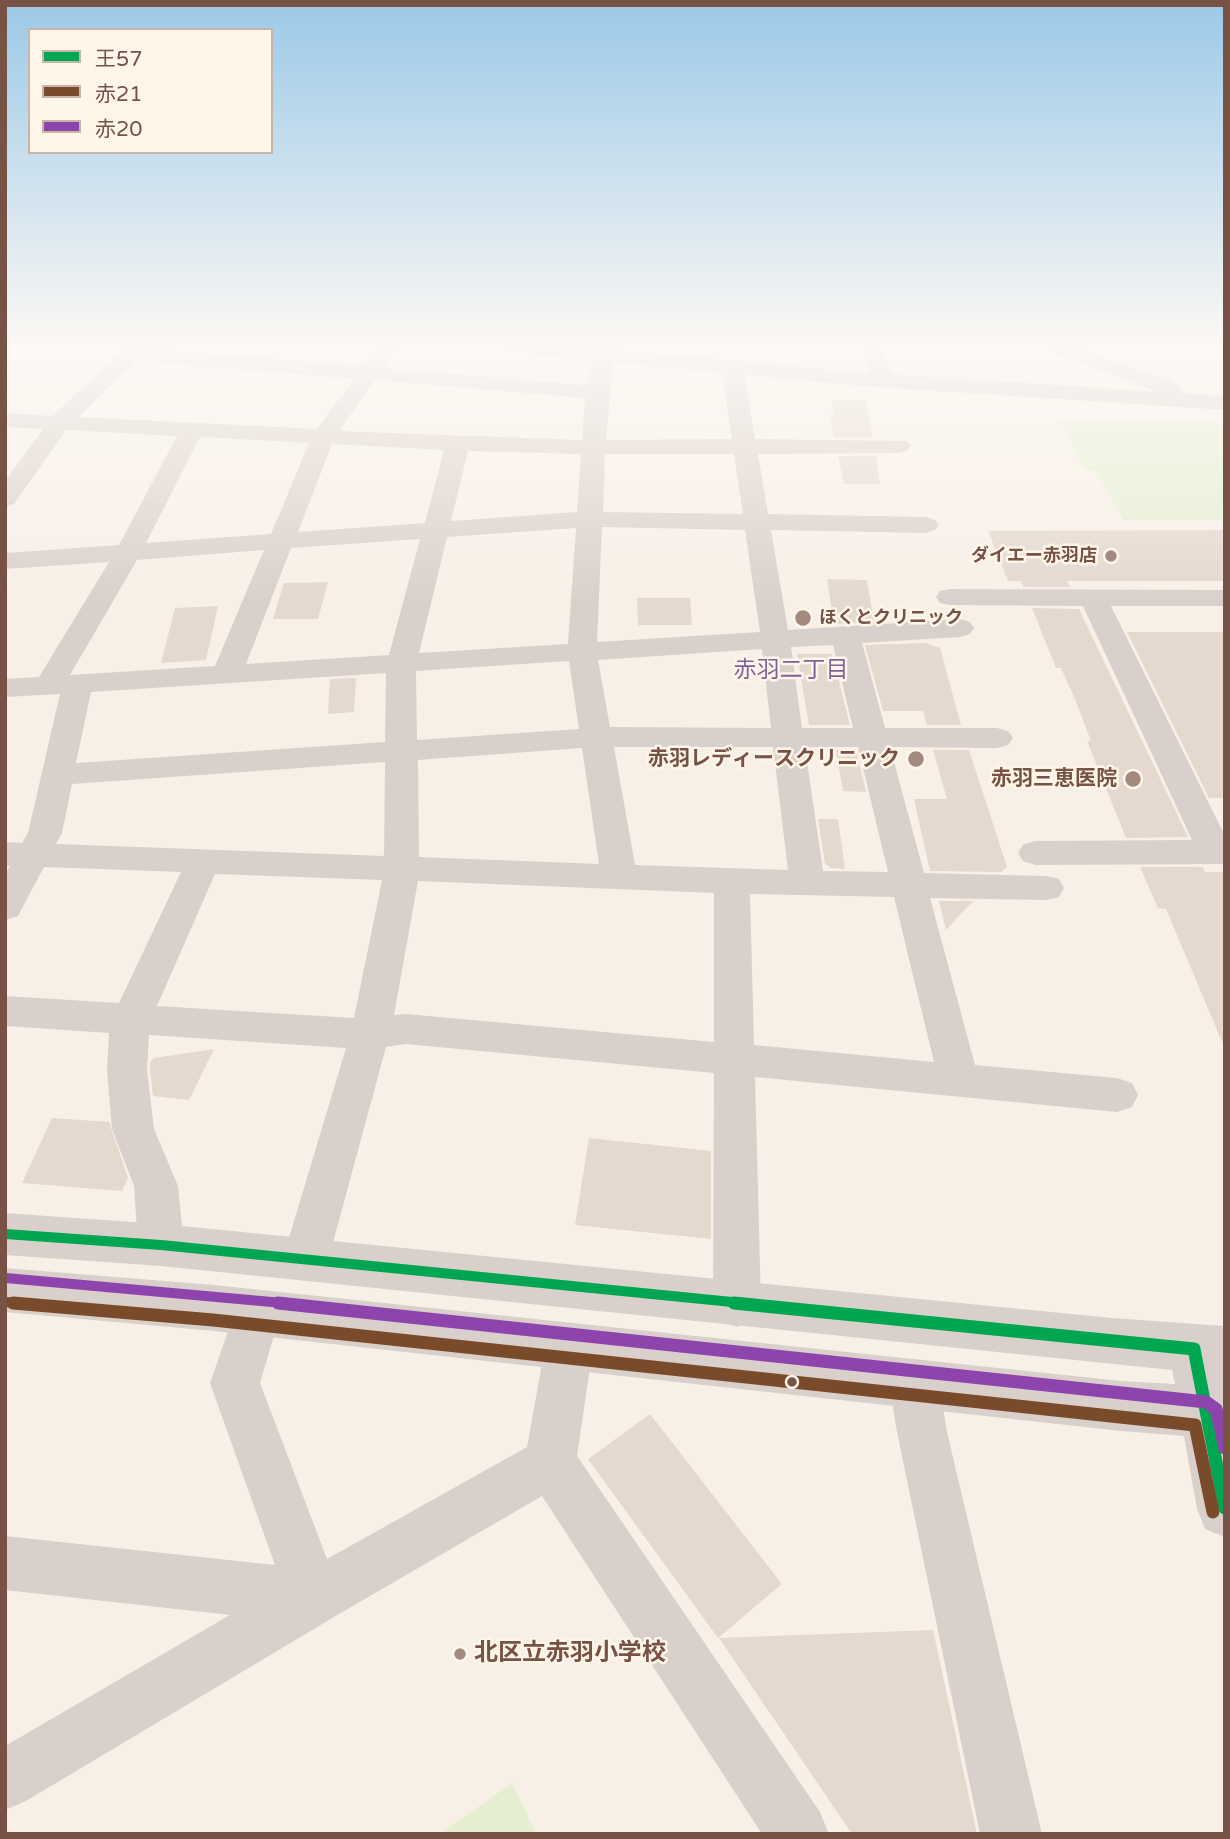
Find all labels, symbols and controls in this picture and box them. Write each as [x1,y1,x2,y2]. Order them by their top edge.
legend [28,28,273,154]
text: 王57 [95,47,142,72]
text: 赤21 [95,82,142,107]
text: 赤20 [95,117,142,142]
place label: ダイエー赤羽店 [971,545,1097,567]
marker: ダイエー赤羽店 [1103,548,1119,564]
place label: ほくとクリニック [819,607,963,629]
marker: ほくとクリニック [793,608,813,628]
district label: 赤羽二丁目 [734,657,848,685]
place label: 赤羽レディースクリニック [648,746,900,772]
marker: 赤羽レディースクリニック [906,749,926,769]
place label: 赤羽三恵医院 [991,766,1117,792]
marker: 赤羽三恵医院 [1123,769,1143,789]
unlabelled marker [785,1375,799,1389]
place label: 北区立赤羽小学校 [474,1640,666,1668]
marker: 北区立赤羽小学校 [452,1646,468,1662]

